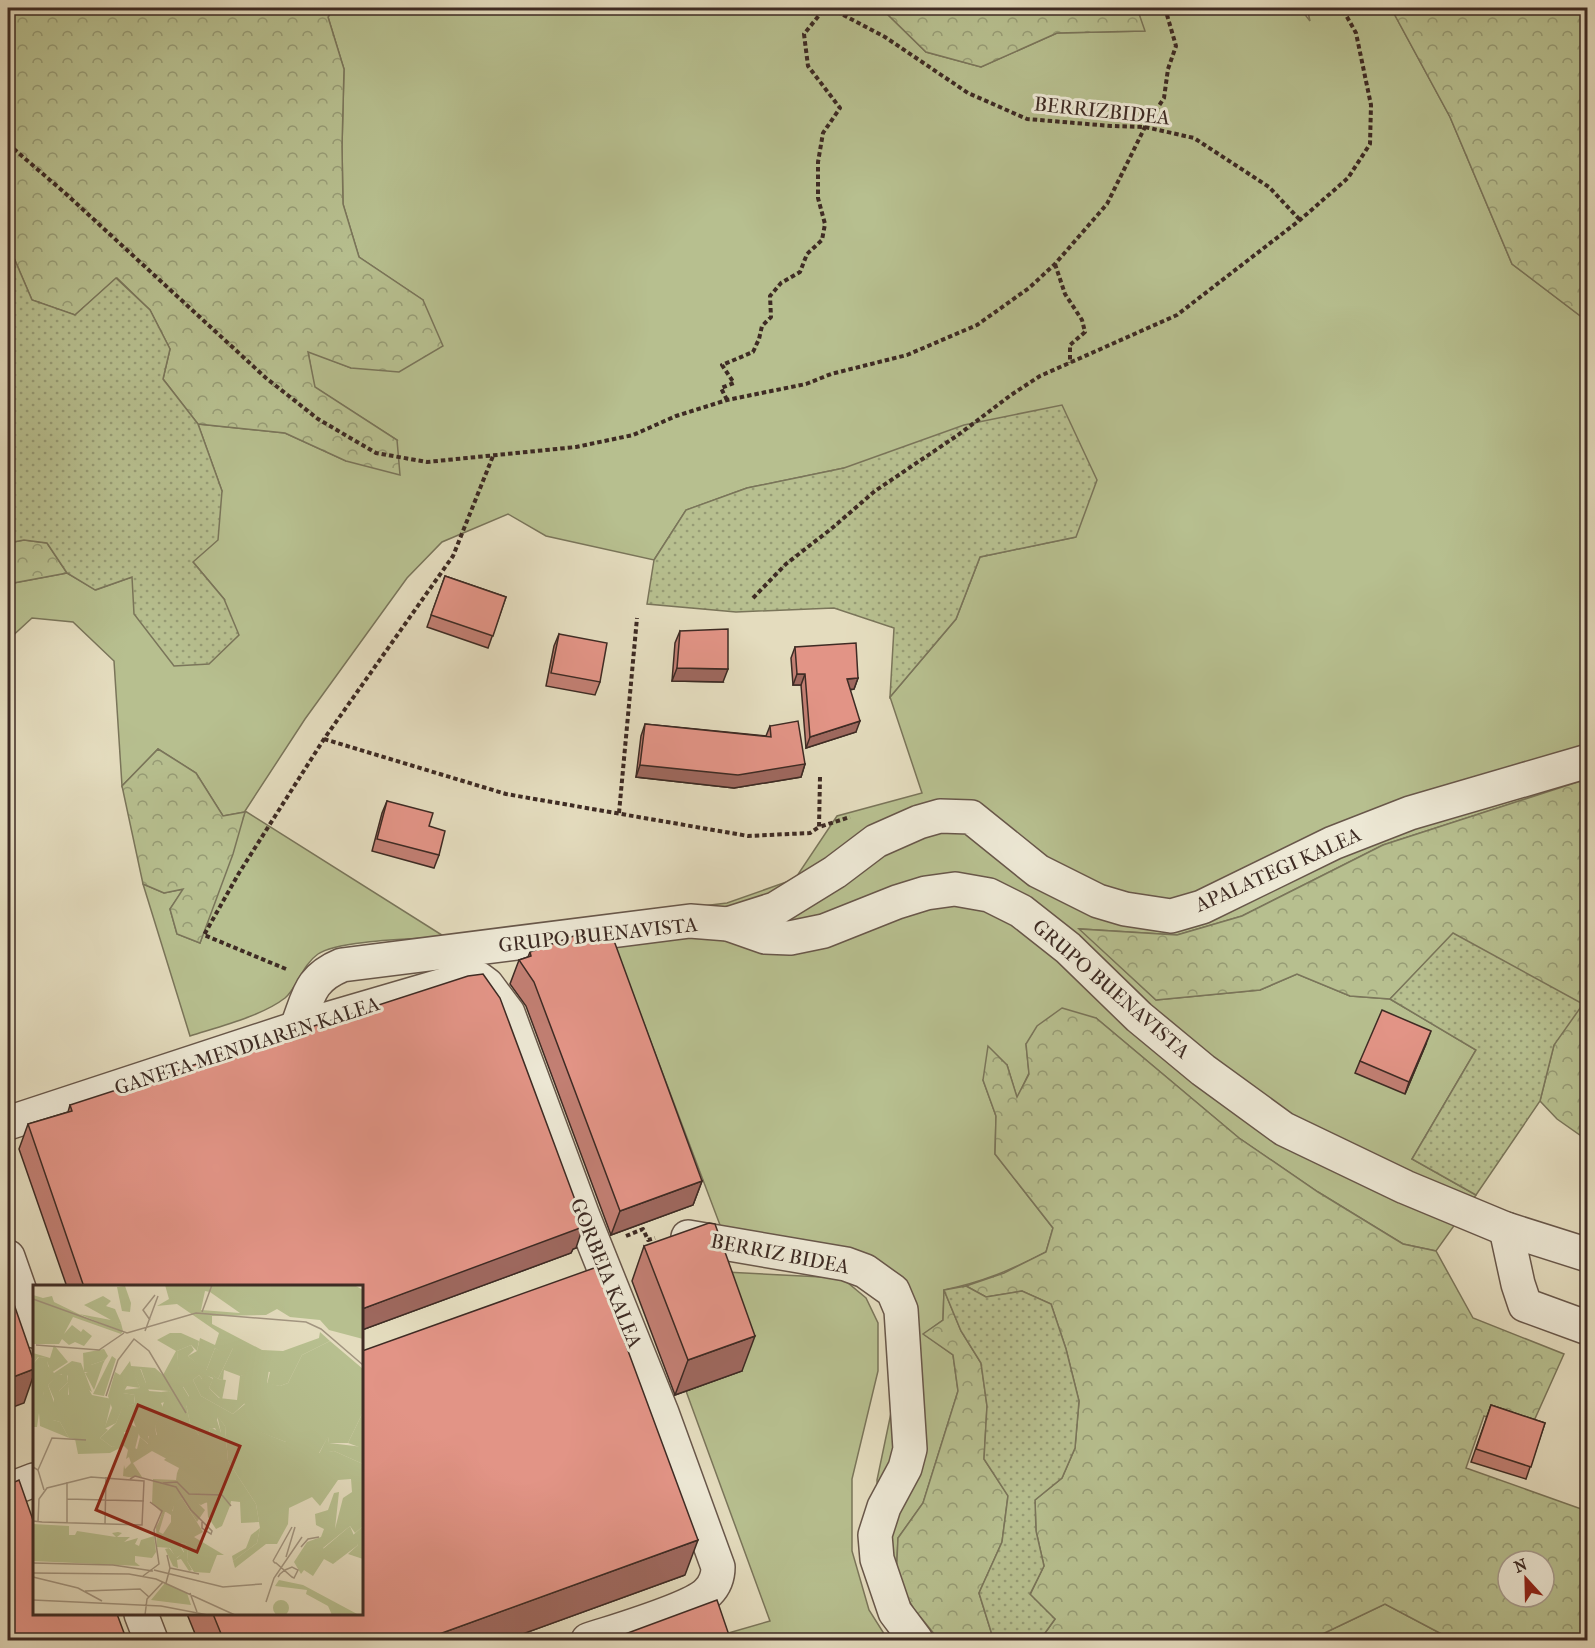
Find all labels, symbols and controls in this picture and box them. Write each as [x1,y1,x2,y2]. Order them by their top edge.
street label: BERRIZBIDEA [1033,92,1172,130]
street label: APALATEGI KALEA [1191,823,1365,917]
street label: GRUPO BUENAVISTA [497,913,700,957]
street label: GRUPO BUENAVISTA [1028,915,1195,1064]
street label: GANETA MENDIAREN KALEA [112,992,383,1100]
street label: GORBEIA KALEA [566,1195,647,1352]
street label: BERRIZ BIDEA [709,1229,852,1279]
inset map [33,1285,363,1615]
north arrow [1496,1549,1556,1609]
text: N [1511,1554,1531,1577]

